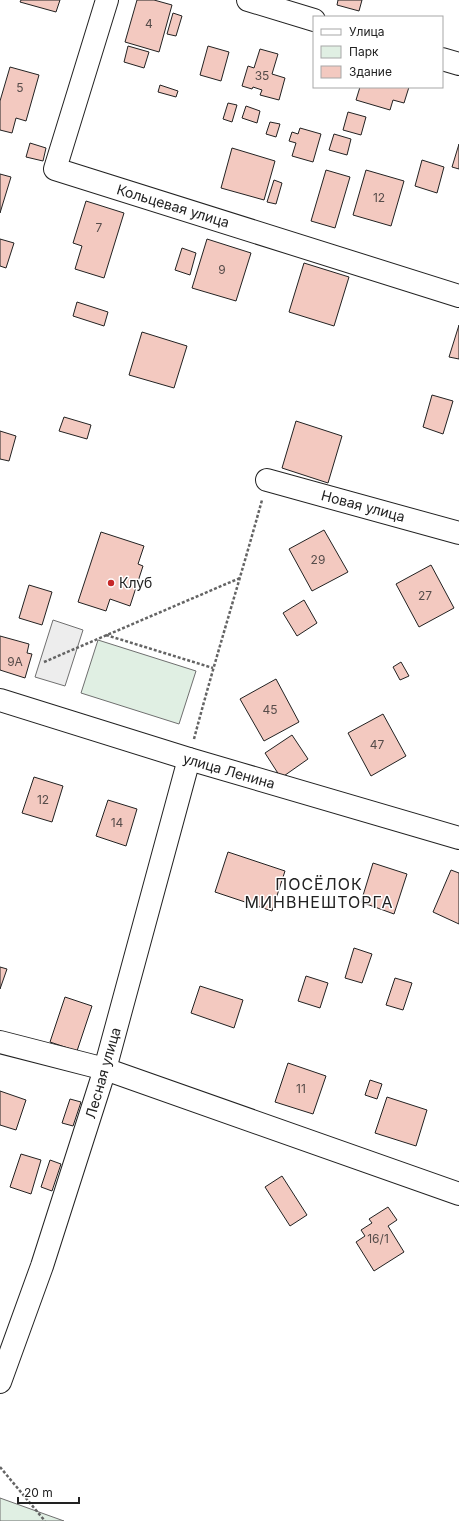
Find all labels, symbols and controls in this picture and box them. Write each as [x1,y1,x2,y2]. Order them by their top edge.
house number: 4 [145,16,153,31]
legend [313,16,443,88]
text: Улица [349,24,384,39]
text: Парк [349,44,379,59]
text: Здание [349,64,392,79]
house number: 35 [255,68,269,83]
house number: 5 [16,80,24,95]
street label: Кольцевая улица [115,180,232,231]
house number: 12 [373,190,385,205]
house number: 7 [96,220,103,235]
house number: 9 [218,262,226,277]
street label: Новая улица [319,486,407,525]
house number: 29 [311,552,325,567]
place label: Клуб [119,574,152,591]
marker: Клуб [106,578,116,588]
house number: 27 [418,588,432,603]
house number: 9А [7,654,23,669]
house number: 45 [262,702,278,717]
house number: 47 [370,737,384,752]
street label: улица Ленина [181,749,277,792]
house number: 12 [37,792,49,807]
house number: 14 [111,815,124,830]
district label: ПОСЁЛОК МИНВНЕШТОРГА [245,874,393,912]
street label: Лесная улица [81,1025,124,1121]
house number: 11 [296,1081,306,1096]
house number: 16/1 [367,1231,389,1246]
scale bar [18,1479,79,1505]
text: 20 m [24,1485,53,1500]

